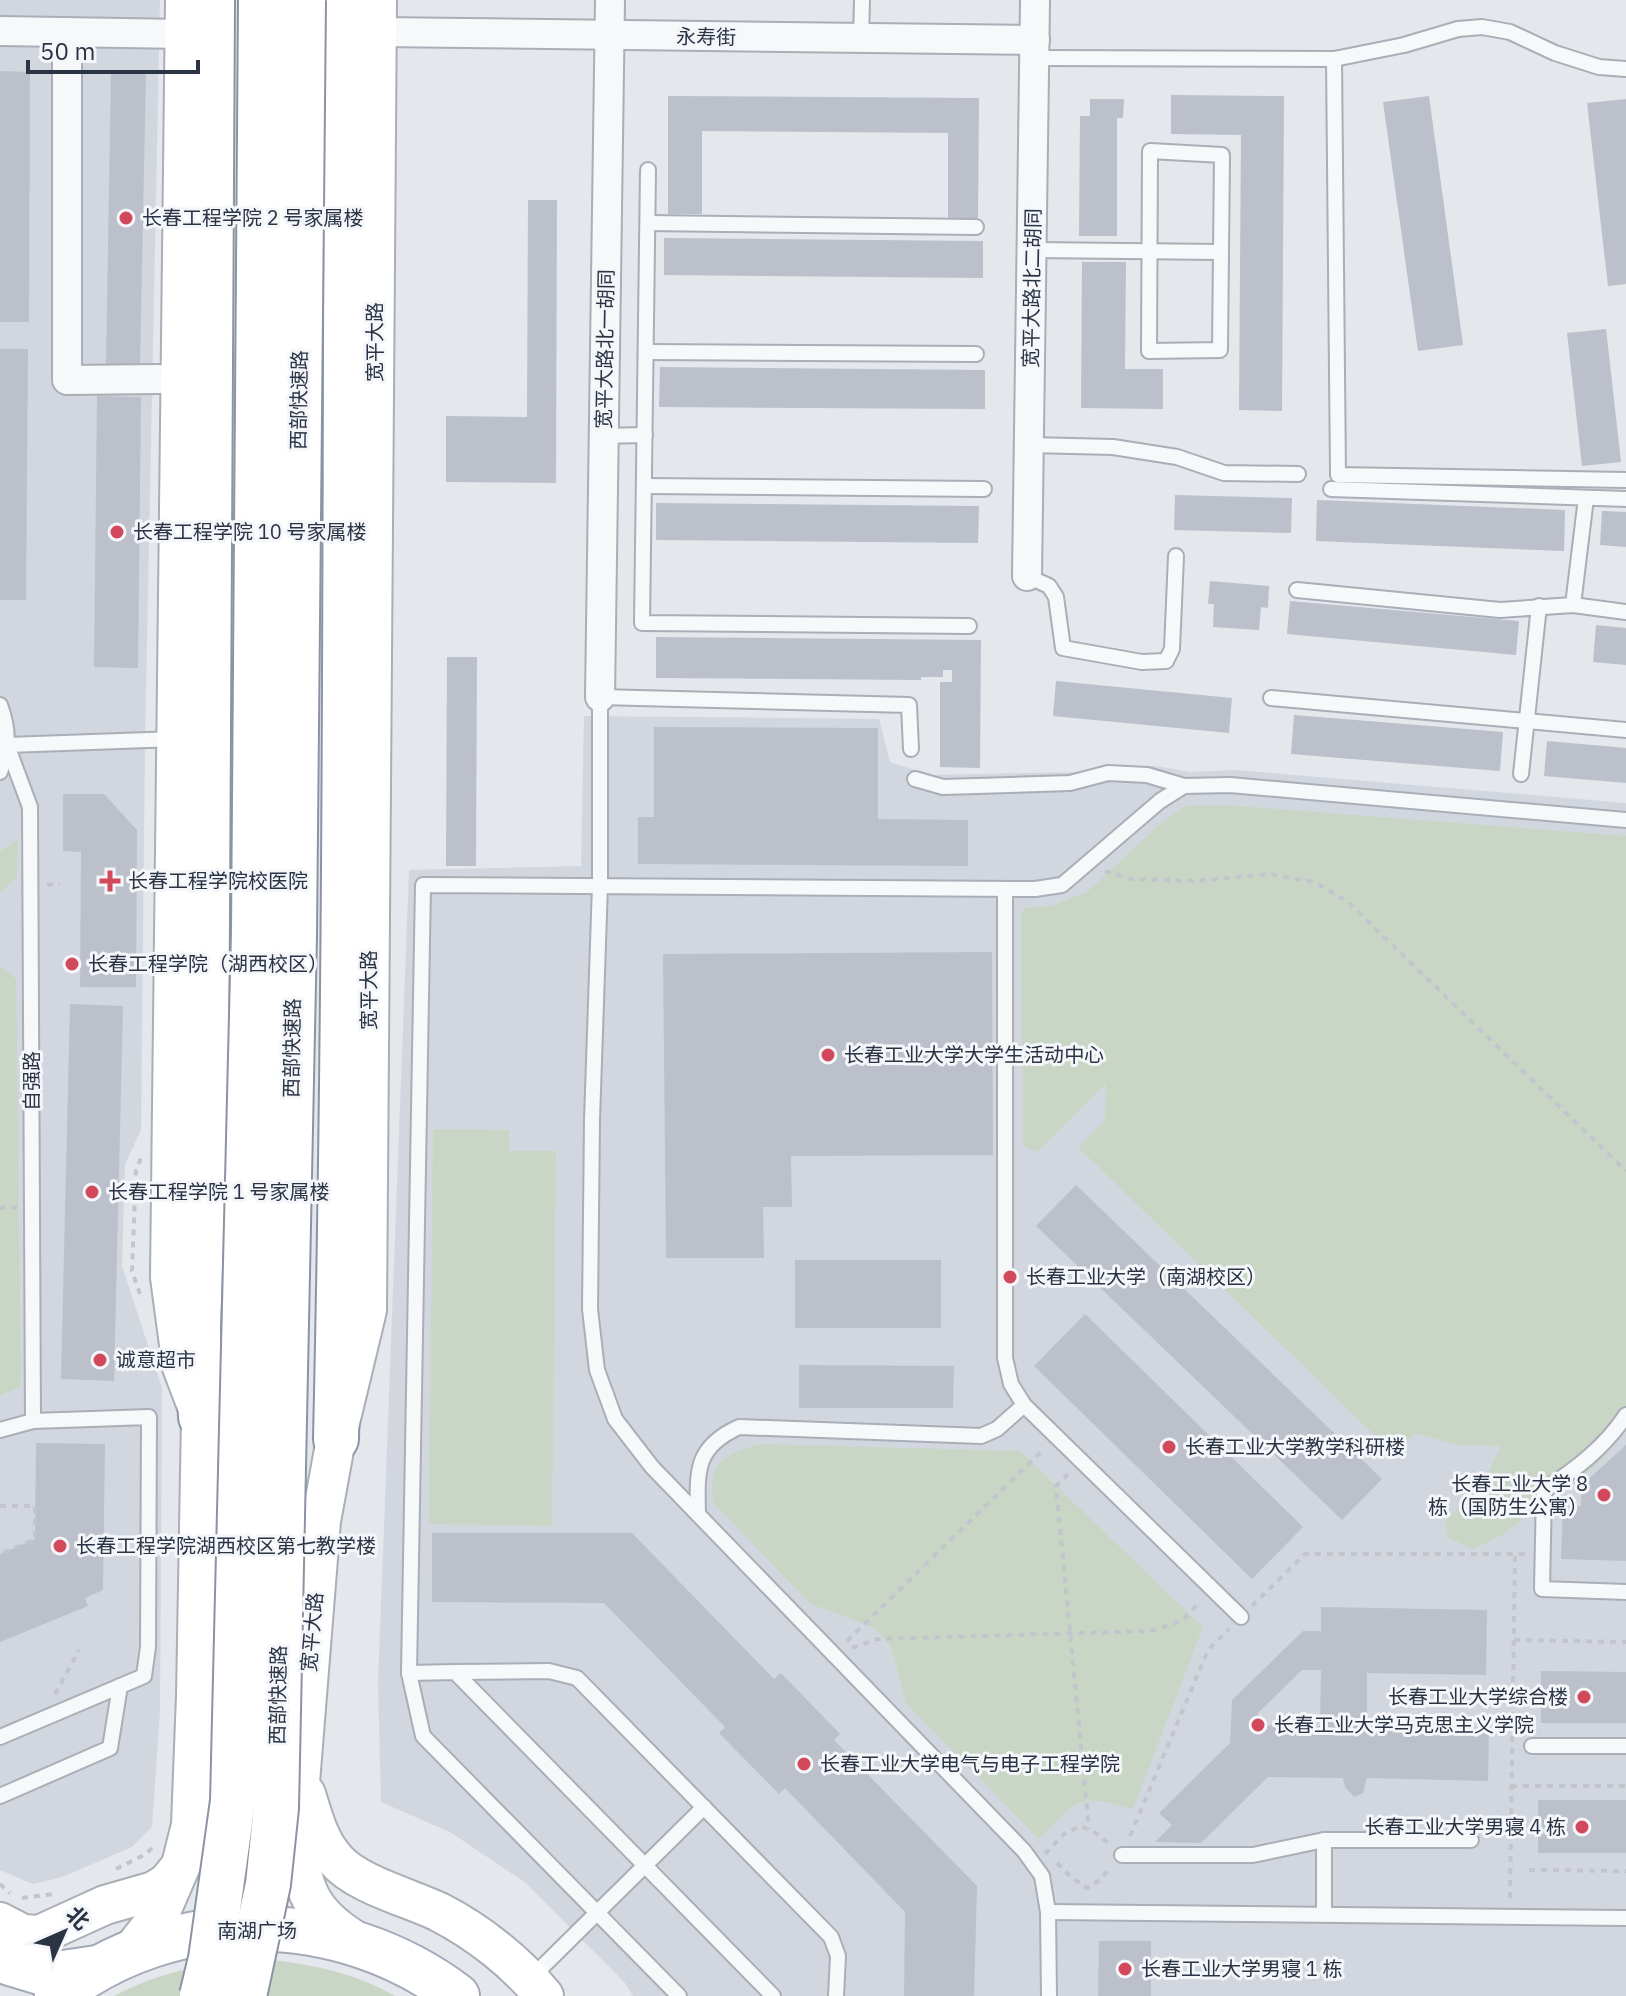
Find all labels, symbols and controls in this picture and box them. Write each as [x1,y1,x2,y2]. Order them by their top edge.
street label: 永寿街 [676,22,736,51]
scale bar [28,24,198,74]
text: 50 m [40,35,95,67]
place label: 长春工程学院 2 号家属楼 [142,204,363,231]
street label: 宽平大路北二胡同 [1017,208,1046,368]
marker: 长春工程学院 2 号家属楼 [117,209,135,227]
street label: 宽平大路北一胡同 [590,269,619,429]
street label: 宽平大路 [361,302,388,382]
street label: 西部快速路 [284,350,313,450]
place label: 长春工程学院 10 号家属楼 [133,518,366,545]
marker: 长春工程学院 10 号家属楼 [108,523,126,541]
place label: 长春工程学院校医院 [128,867,308,894]
marker: 长春工程学院校医院 [99,870,121,892]
place label: 长春工程学院（湖西校区） [88,950,328,977]
street label: 宽平大路 [355,950,382,1030]
marker: 长春工程学院（湖西校区） [63,955,81,973]
street label: 西部快速路 [277,998,306,1098]
place label: 长春工业大学大学生活动中心 [844,1041,1104,1068]
marker: 长春工业大学大学生活动中心 [819,1046,837,1064]
street label: 自强路 [18,1051,45,1111]
place label: 长春工程学院 1 号家属楼 [108,1178,329,1205]
marker: 长春工程学院 1 号家属楼 [83,1183,101,1201]
place label: 长春工业大学（南湖校区） [1026,1263,1266,1290]
marker: 长春工业大学（南湖校区） [1001,1268,1019,1286]
place label: 诚意超市 [116,1346,196,1373]
marker: 诚意超市 [91,1351,109,1369]
place label: 长春工业大学教学科研楼 [1185,1433,1405,1460]
marker: 长春工业大学教学科研楼 [1160,1438,1178,1456]
place label: 长春工业大学 8 栋（国防生公寓） [1428,1470,1588,1520]
marker: 长春工业大学 8 栋（国防生公寓） [1595,1486,1613,1504]
place label: 长春工程学院湖西校区第七教学楼 [76,1532,376,1559]
marker: 长春工程学院湖西校区第七教学楼 [51,1537,69,1555]
street label: 宽平大路 [295,1591,328,1673]
street label: 西部快速路 [263,1645,292,1745]
place label: 长春工业大学综合楼 [1388,1683,1568,1710]
marker: 长春工业大学综合楼 [1575,1688,1593,1706]
place label: 长春工业大学马克思主义学院 [1274,1711,1534,1738]
marker: 长春工业大学马克思主义学院 [1249,1716,1267,1734]
place label: 长春工业大学电气与电子工程学院 [820,1750,1120,1777]
marker: 长春工业大学电气与电子工程学院 [795,1755,813,1773]
place label: 长春工业大学男寝 4 栋 [1365,1813,1566,1840]
marker: 长春工业大学男寝 4 栋 [1573,1818,1591,1836]
north arrow [24,1892,104,1972]
text: 北 [60,1899,97,1936]
street label: 南湖广场 [217,1917,297,1944]
place label: 长春工业大学男寝 1 栋 [1141,1955,1342,1982]
marker: 长春工业大学男寝 1 栋 [1116,1960,1134,1978]

